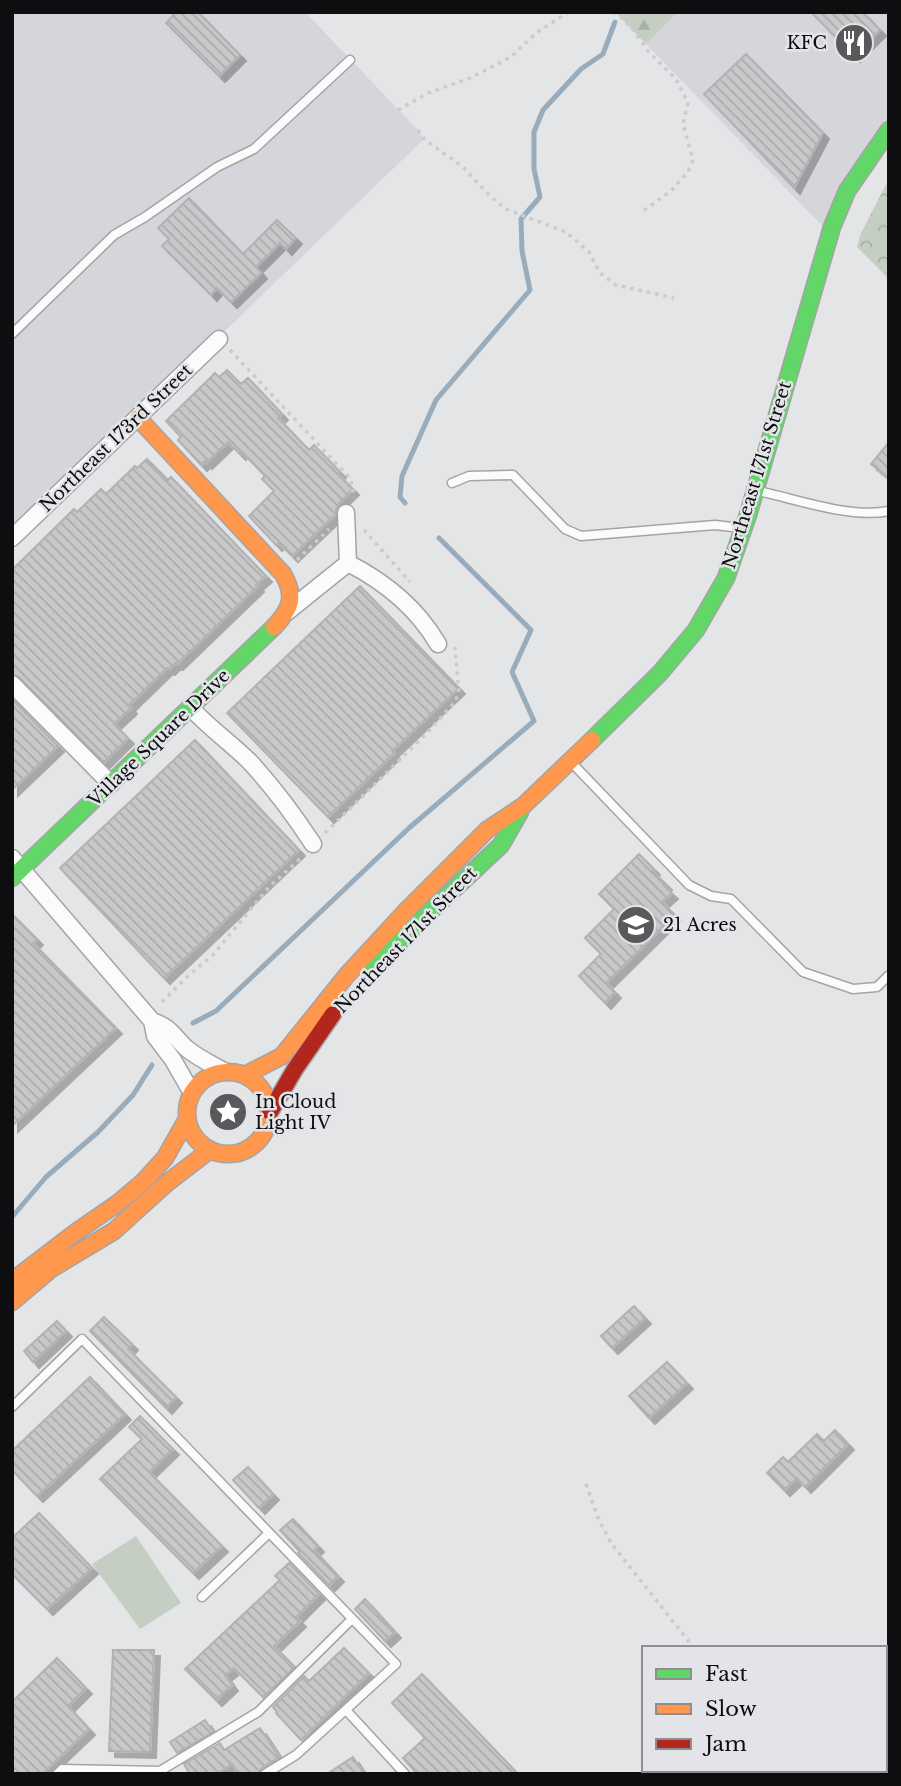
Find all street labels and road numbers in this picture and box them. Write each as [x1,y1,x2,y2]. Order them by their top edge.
street label: Northeast 173rd Street [35,359,197,517]
street label: Northeast 171st Street [718,378,796,571]
street label: Village Square Drive [83,665,234,812]
street label: Northeast 171st Street [330,862,482,1018]

